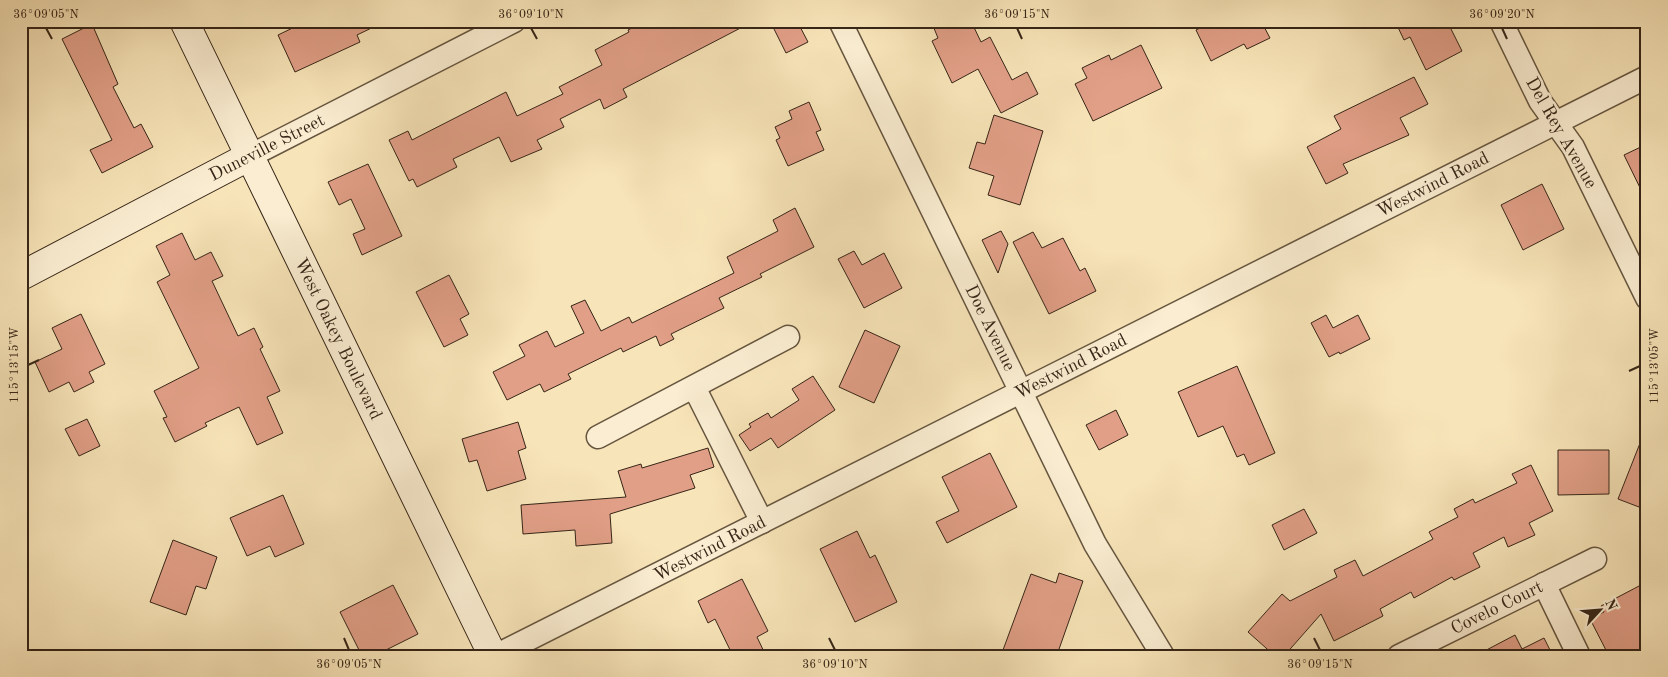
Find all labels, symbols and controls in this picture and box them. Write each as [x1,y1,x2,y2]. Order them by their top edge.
text: 36°09'05"N [13,8,79,21]
text: 36°09'15"N [984,8,1050,21]
text: 36°09'10"N [498,9,564,21]
text: 36°09'20"N [1469,9,1535,21]
street label: Del Rey Avenue [1522,74,1600,192]
street label: Duneville Street [206,111,328,185]
street label: Westwind Road [1374,149,1492,221]
street label: West Oakey Boulevard [291,255,385,423]
street label: Doe Avenue [961,282,1019,374]
text: 115°13'15"W [8,327,21,403]
text: 115°13'05"W [1648,328,1661,404]
street label: Westwind Road [1012,331,1130,403]
street label: Westwind Road [651,513,769,585]
street label: Covelo Court [1448,578,1546,638]
north arrow [1576,584,1626,634]
text: N [1602,597,1620,613]
text: 36°09'05"N [316,658,382,671]
text: 36°09'15"N [1287,658,1353,671]
text: 36°09'10"N [802,659,868,671]

